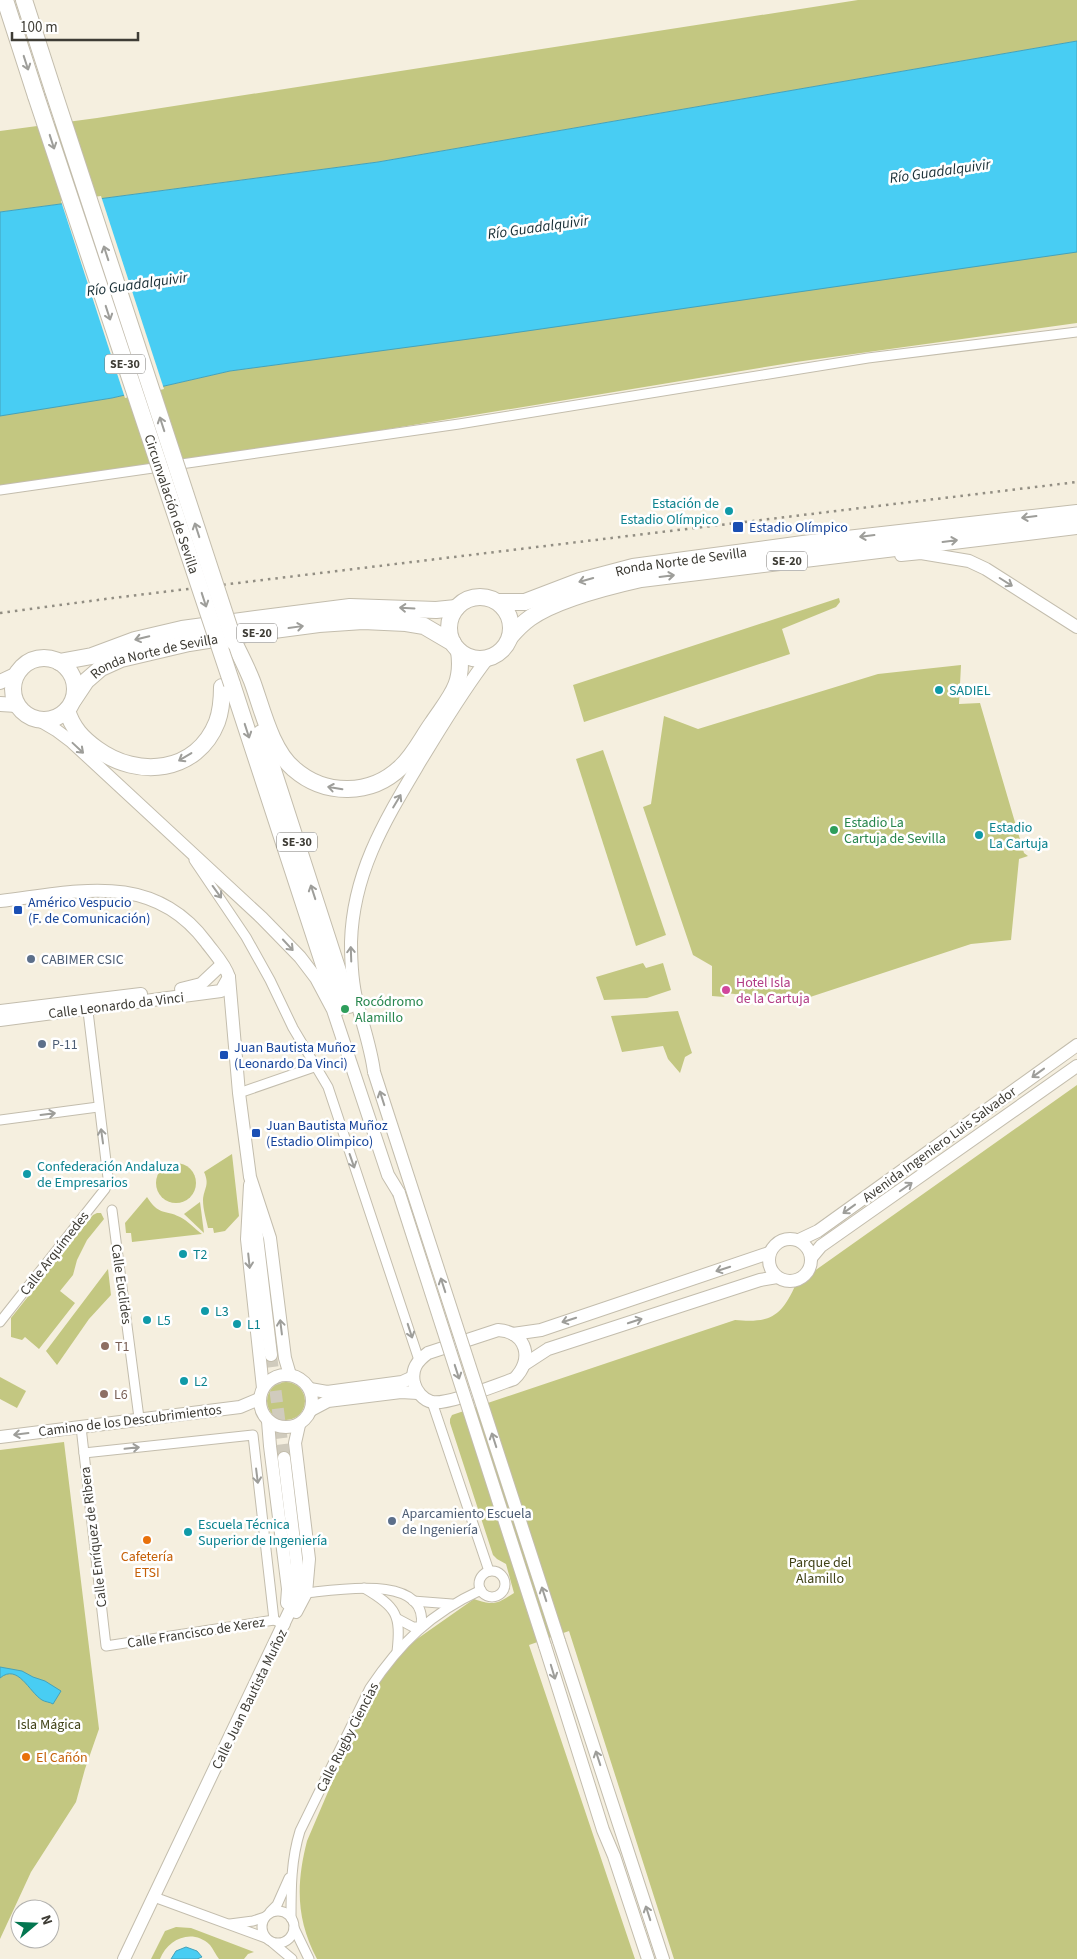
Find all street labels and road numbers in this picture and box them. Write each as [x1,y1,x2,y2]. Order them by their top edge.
road number: SE-30 [105,354,145,374]
street label: Circunvalación de Sevilla [138,432,204,577]
street label: Ronda Norte de Sevilla [613,543,748,582]
road number: SE-20 [767,552,807,570]
road number: SE-20 [237,624,277,642]
street label: Ronda Norte de Sevilla [86,630,220,684]
road number: SE-30 [277,832,317,852]
street label: Calle Leonardo da Vinci [47,988,185,1024]
street label: Avenida Ingeniero Luis Salvador [858,1082,1021,1208]
street label: Calle Arquímedes [15,1207,94,1300]
street label: Calle Euclides [105,1243,137,1326]
street label: Camino de los Descubrimientos [37,1400,223,1442]
street label: Calle Enríquez de Ribera [75,1465,113,1608]
street label: Calle Francisco de Xerez [126,1612,266,1654]
street label: Calle Juan Bautista Muñoz [207,1626,293,1773]
street label: Calle Rugby Ciencias [312,1679,384,1796]

